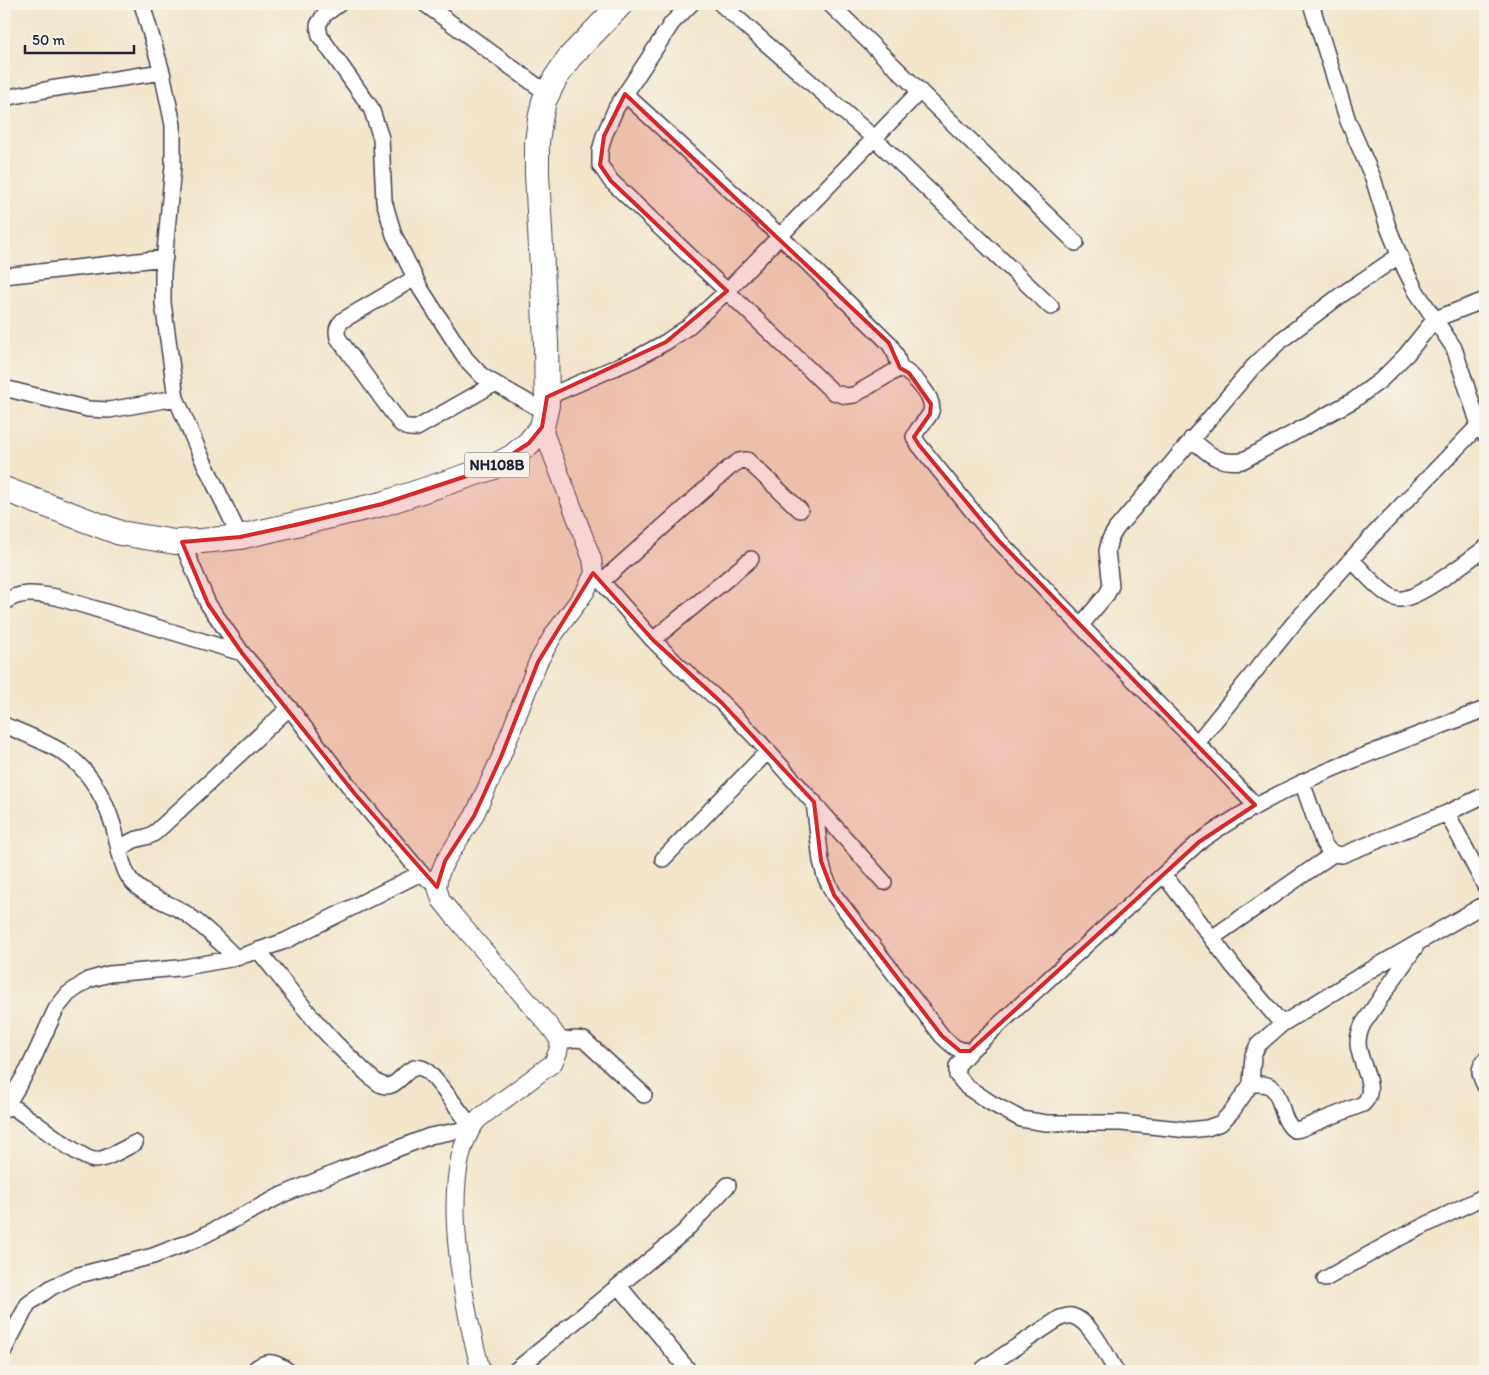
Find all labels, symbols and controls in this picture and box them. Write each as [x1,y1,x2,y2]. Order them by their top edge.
scale bar [25,22,134,54]
text: 50 m [32,31,65,49]
road number: NH108B [464,452,530,478]

